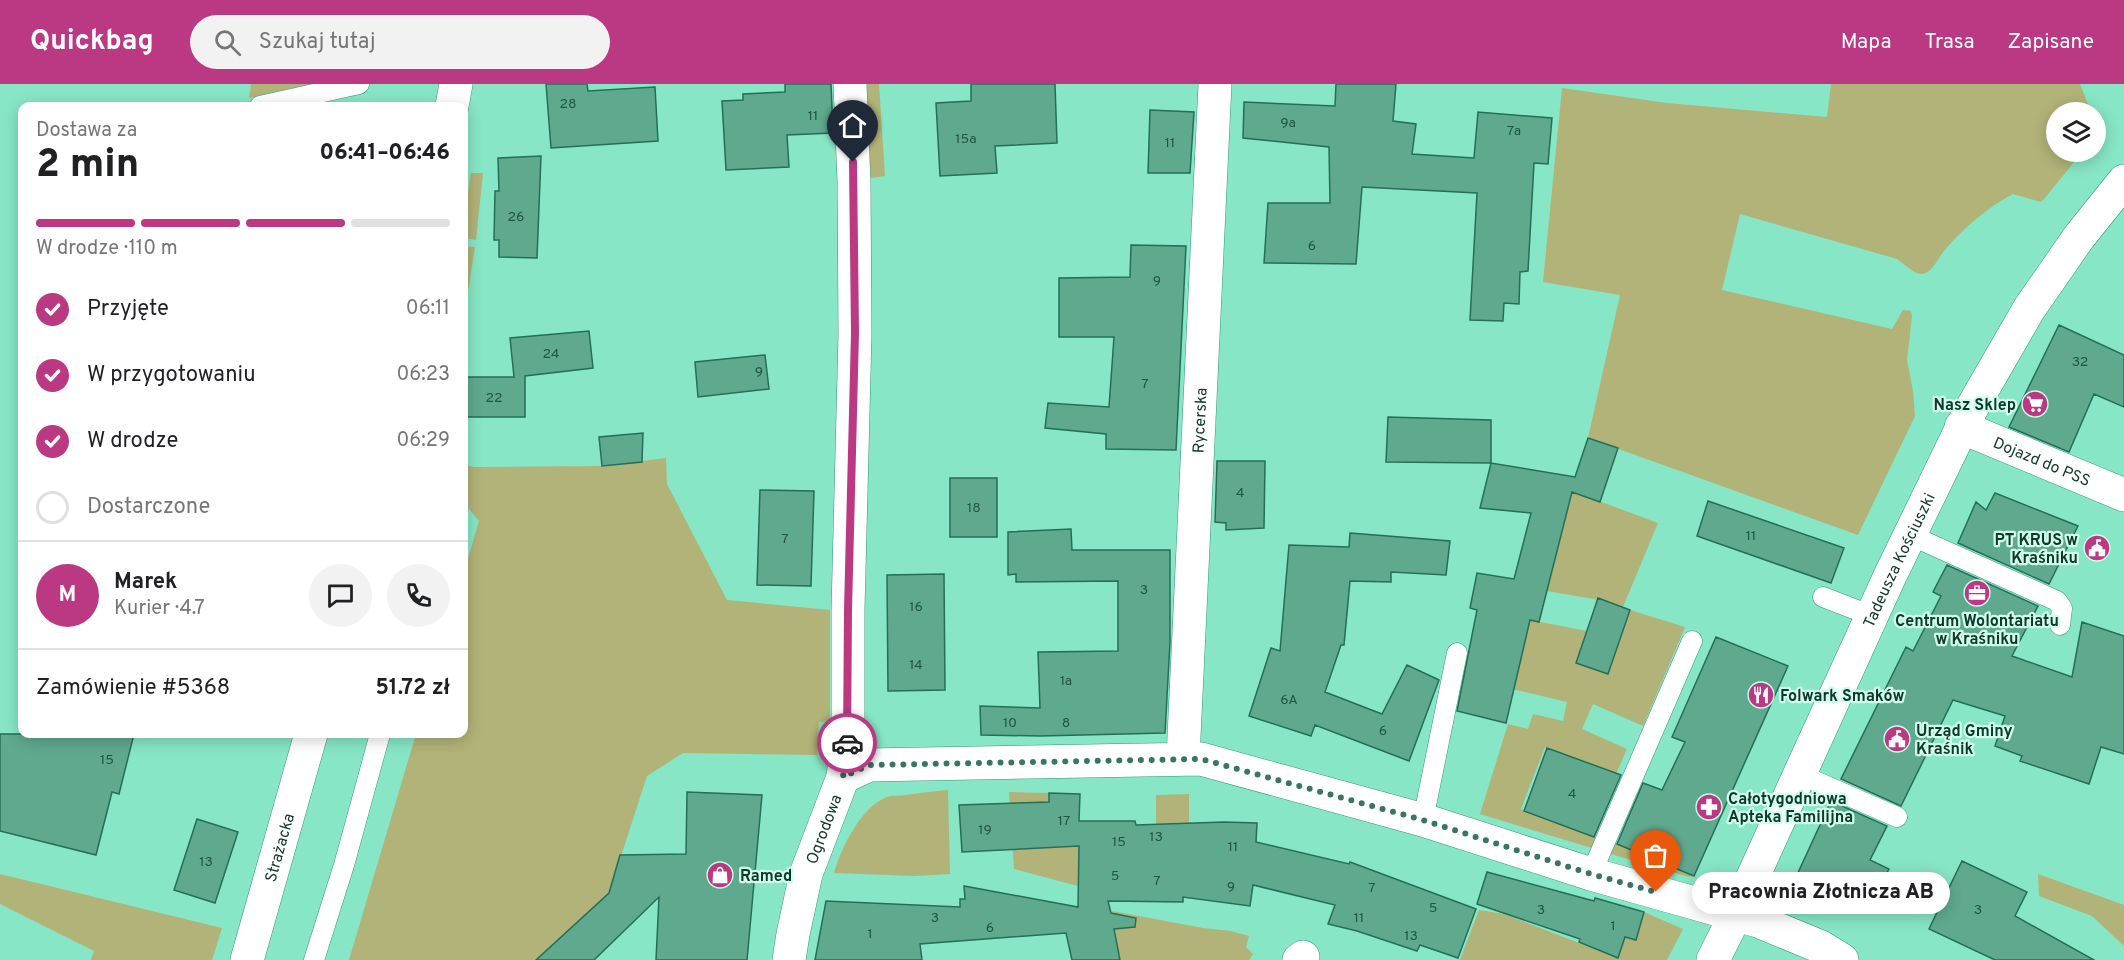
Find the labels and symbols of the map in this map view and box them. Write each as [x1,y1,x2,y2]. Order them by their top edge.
house number: 28 [559,96,577,113]
pin [827,100,878,162]
house number: 11 [808,108,818,125]
house number: 9a [1280,115,1296,132]
house number: 7a [1507,123,1521,140]
house number: 15a [955,131,977,148]
house number: 11 [1165,135,1175,152]
house number: 26 [508,209,524,226]
house number: 6 [1308,238,1316,255]
house number: 9 [1153,273,1161,290]
house number: 24 [542,346,560,363]
house number: 32 [2072,354,2088,371]
house number: 9 [755,364,763,381]
house number: 7 [1141,376,1149,393]
street label: Rycerska [1189,387,1213,454]
supermarket icon: Nasz Sklep [2020,389,2050,419]
house number: 22 [485,390,503,407]
place label: Nasz Sklep [1934,396,2016,416]
street label: Dojazd do PSS [1990,434,2093,492]
house number: 4 [1236,485,1244,502]
street label: Tadeusza Kościuszki [1860,490,1941,631]
house number: 18 [967,500,981,517]
house number: 11 [1746,528,1756,545]
house number: 7 [781,531,789,548]
place label: PT KRUS w Kraśniku [1995,531,2078,569]
public building icon: PT KRUS w Kraśniku [2082,533,2112,563]
office icon: Centrum Wolontariatu w Kraśniku [1962,578,1992,608]
house number: 3 [1140,582,1148,599]
house number: 16 [909,599,923,616]
place label: Centrum Wolontariatu w Kraśniku [1895,612,2059,650]
house number: 14 [909,657,923,674]
house number: 1a [1060,673,1072,690]
restaurant icon: Folwark Smaków [1746,680,1776,710]
place label: Folwark Smaków [1780,687,1904,707]
house number: 6A [1280,692,1298,709]
courier [817,713,877,773]
house number: 10 [1003,715,1017,732]
house number: 8 [1062,715,1070,732]
place label: Urząd Gminy Kraśnik [1916,722,2013,760]
house number: 6 [1379,723,1387,740]
public building icon: Urząd Gminy Kraśnik [1882,724,1912,754]
house number: 15 [100,752,114,769]
house number: 4 [1568,786,1576,803]
place label: Całotygodniowa Apteka Familijna [1728,790,1853,828]
street label: Ogrodowa [803,792,847,867]
pharmacy icon: Całotygodniowa Apteka Familijna [1694,792,1724,822]
street label: Strażacka [262,811,300,885]
house number: 17 [1058,813,1070,830]
house number: 19 [978,822,992,839]
house number: 13 [1149,829,1163,846]
pin [1630,830,1681,892]
house number: 15 [1112,834,1126,851]
house number: 11 [1228,839,1238,856]
house number: 13 [199,854,213,871]
shop icon: Ramed [705,860,735,890]
place label: Ramed [740,867,792,887]
house number: 5 [1111,868,1119,885]
callout: Pracownia Złotnicza AB [1692,871,1950,913]
house number: 7 [1153,873,1161,890]
house number: 9 [1227,879,1235,896]
house number: 7 [1368,880,1376,897]
house number: 5 [1429,900,1437,917]
house number: 3 [1537,902,1545,919]
house number: 3 [1974,902,1982,919]
house number: 3 [931,910,939,927]
house number: 11 [1354,910,1364,927]
house number: 1 [1610,918,1616,935]
house number: 6 [986,920,994,937]
house number: 1 [867,926,873,943]
house number: 13 [1404,928,1418,945]

